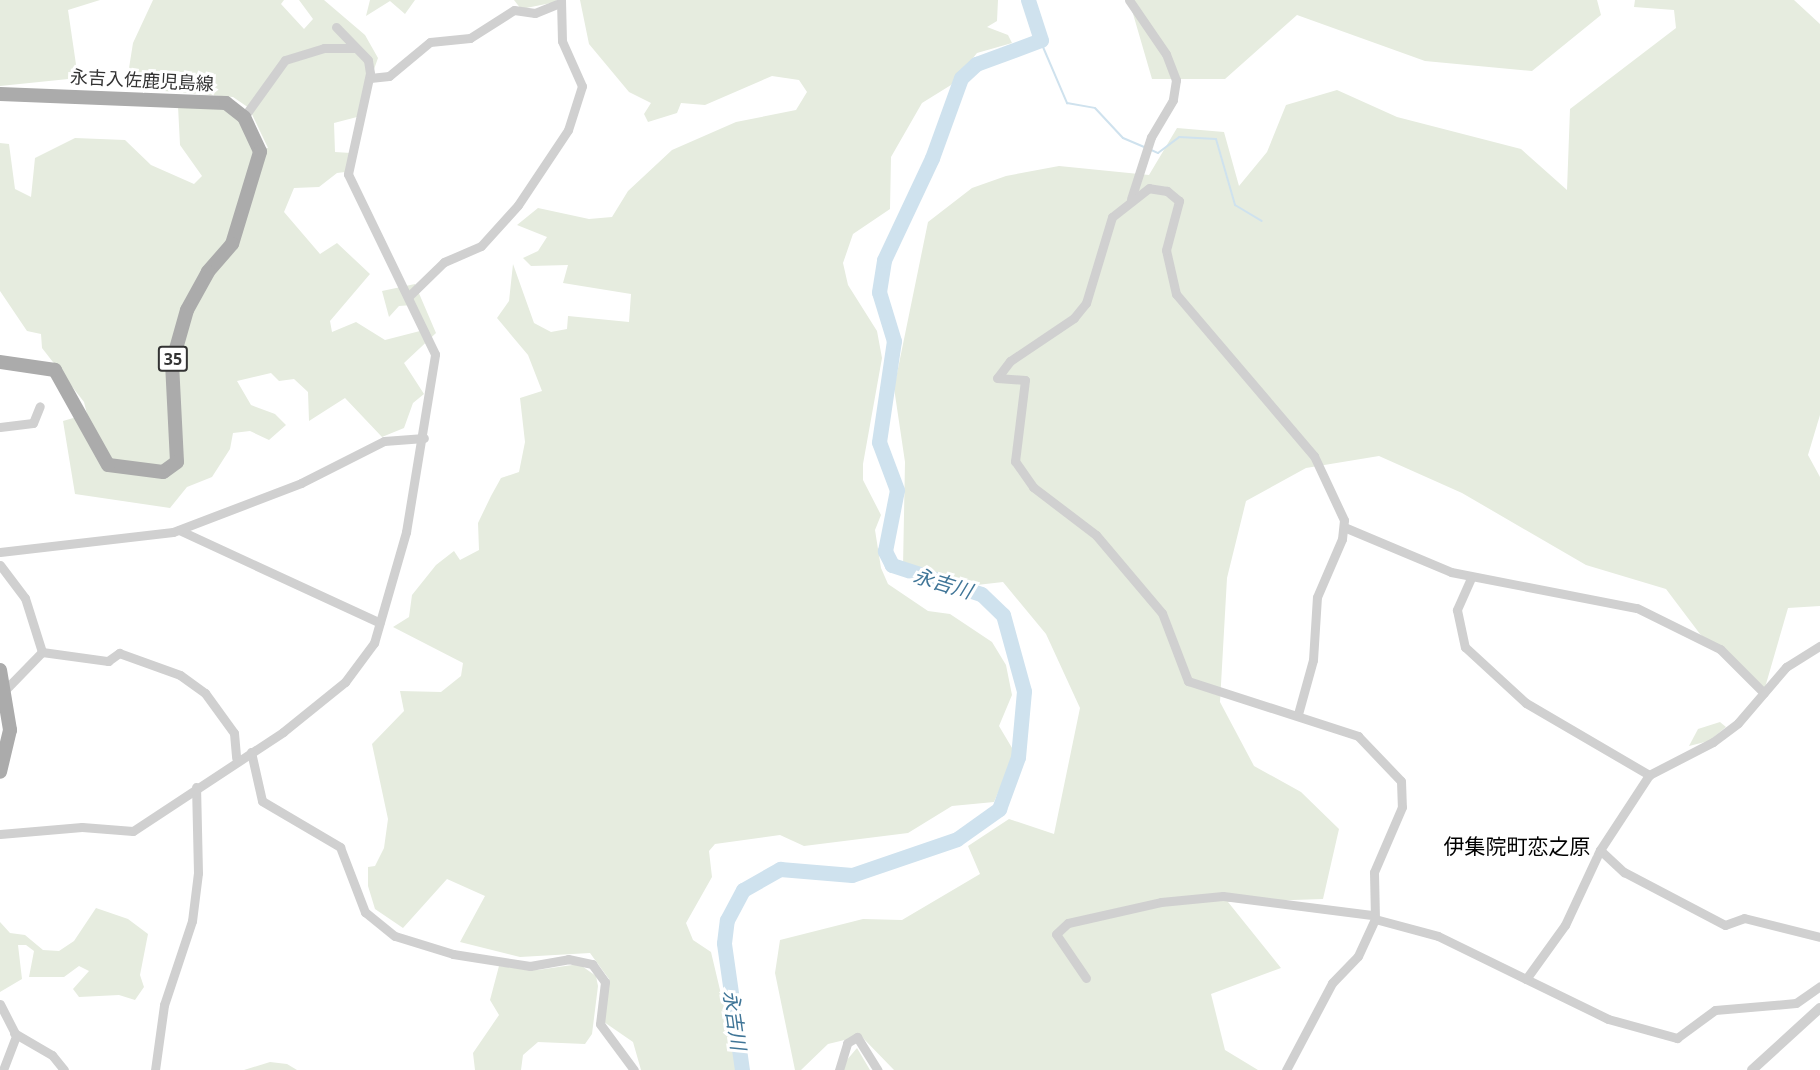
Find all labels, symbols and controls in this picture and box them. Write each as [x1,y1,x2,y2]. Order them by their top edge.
street label: 永吉入佐鹿児島線 [70,65,214,95]
road number: 35 [156,346,190,372]
water label: 永吉川 [911,563,975,603]
district label: 伊集院町恋之原 [1444,833,1590,859]
water label: 永吉川 [719,989,751,1051]

